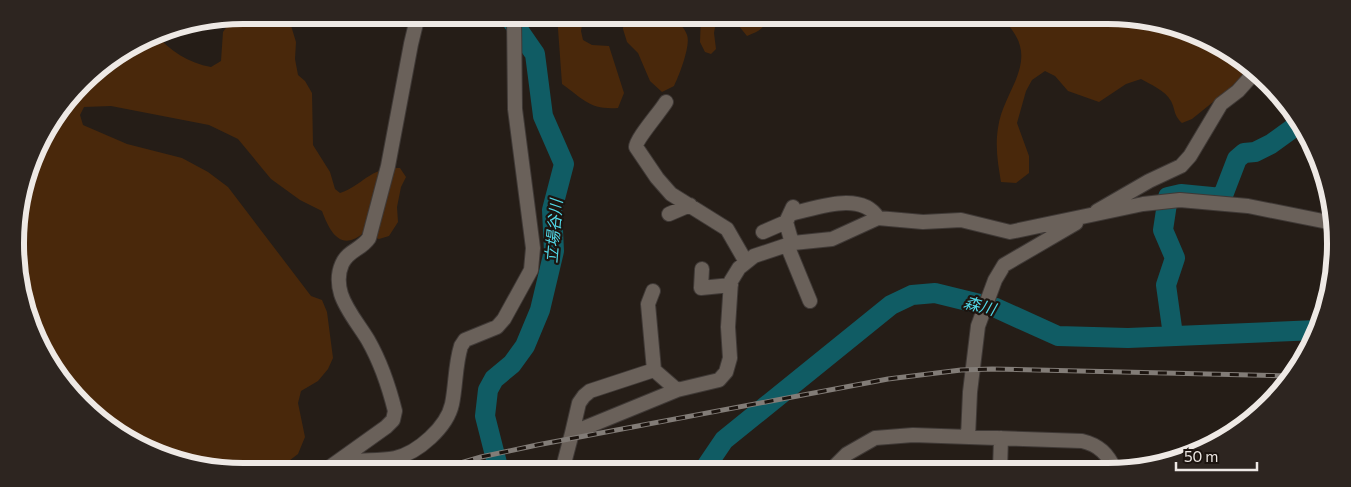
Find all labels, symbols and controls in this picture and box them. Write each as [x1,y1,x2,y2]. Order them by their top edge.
water label: 立場谷川 [541,196,565,264]
water label: 森川 [962,292,1000,319]
scale bar [1176,440,1257,472]
text: 50 m [1184,447,1218,465]

